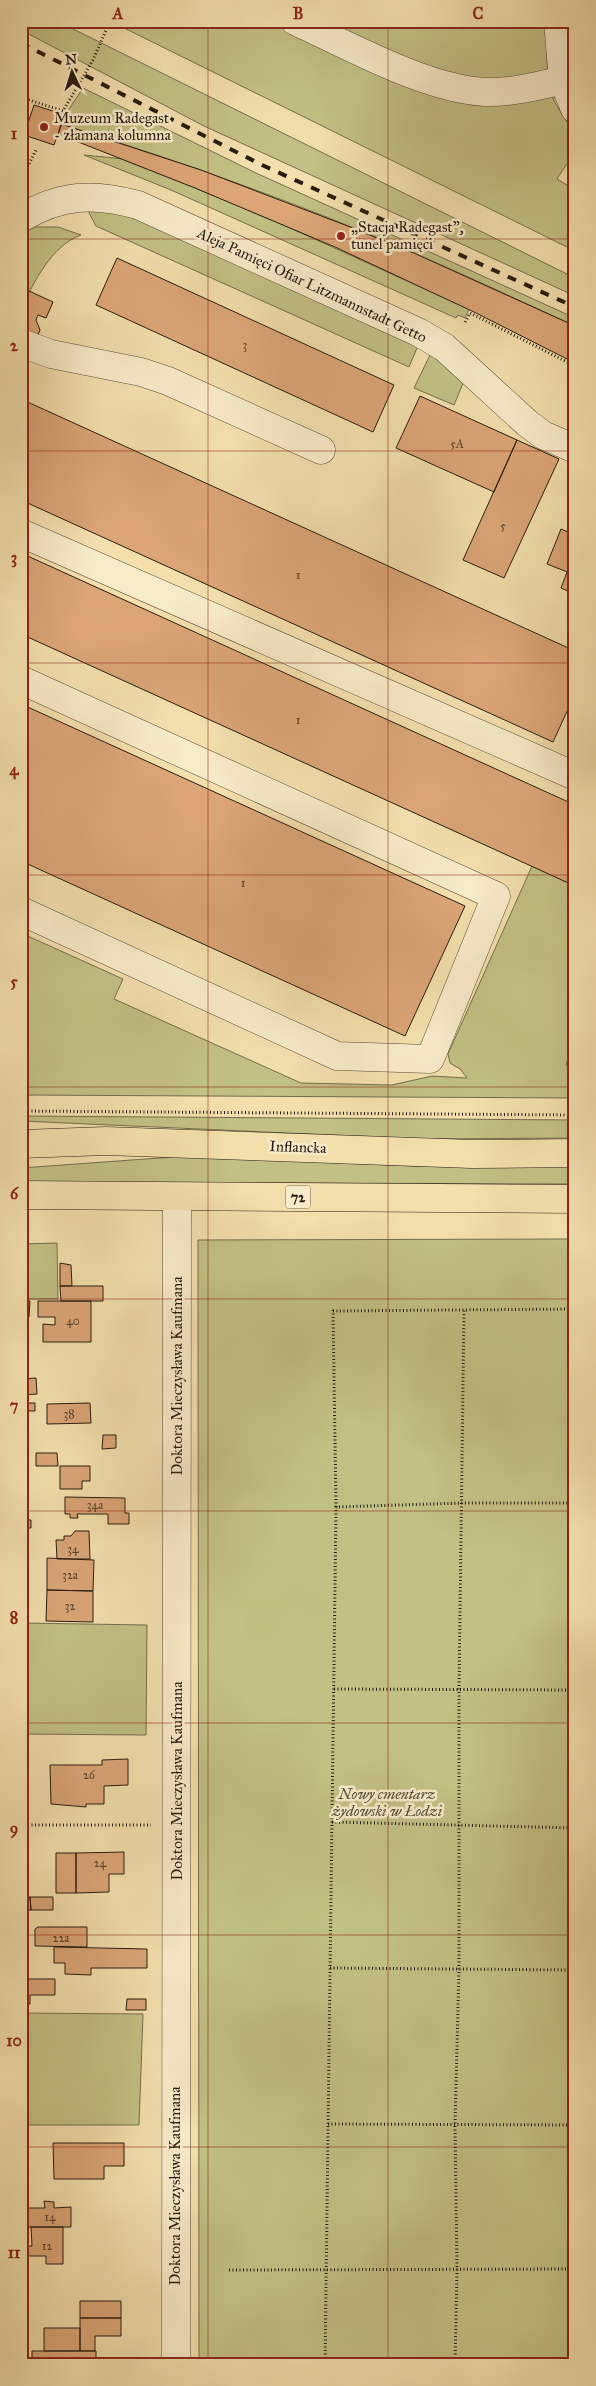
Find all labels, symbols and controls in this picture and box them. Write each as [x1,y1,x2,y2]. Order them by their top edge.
text: A [112,4,124,23]
text: B [293,4,303,23]
text: C [473,4,484,23]
north arrow [48,48,98,98]
text: N [65,51,78,68]
place label: Muzeum Radegast - złamana kolumna [54,109,171,144]
marker: Muzeum Radegast - złamana kolumna [38,121,50,133]
text: 1 [11,124,18,143]
place label: „Stacja Radegast", tunel pamięci [351,218,464,253]
street label: Aleja Pamięci Ofiar Litzmannstadt Getto [193,223,430,346]
marker: „Stacja Radegast", tunel pamięci [335,230,347,242]
text: 2 [10,336,19,355]
house number: 3 [243,338,248,352]
house number: 5A [450,437,464,451]
house number: 5 [500,519,506,533]
text: 3 [11,548,17,568]
house number: 1 [296,568,301,582]
house number: 1 [296,713,301,727]
text: 4 [10,760,20,780]
house number: 1 [241,876,246,890]
text: 5 [10,972,18,991]
street label: Inflancka [269,1137,328,1157]
text: 6 [10,1184,19,1203]
road number: 72 [286,1186,310,1208]
street label: Doktora Mieczysława Kaufmana [168,1276,186,1476]
house number: 40 [66,1314,80,1328]
text: 7 [10,1396,19,1415]
house number: 38 [63,1407,75,1421]
house number: 34a [87,1498,104,1512]
house number: 34 [67,1542,79,1556]
house number: 32a [62,1568,79,1582]
house number: 32 [65,1599,75,1613]
text: 8 [10,1608,18,1627]
street label: Doktora Mieczysława Kaufmana [168,1681,186,1881]
house number: 26 [83,1768,96,1782]
park label: Nowy cmentarz żydowski w Łodzi [331,1785,443,1820]
text: 9 [10,1819,18,1839]
house number: 24 [94,1856,107,1870]
house number: 22a [53,1931,70,1945]
text: 10 [6,2031,22,2050]
street label: Doktora Mieczysława Kaufmana [166,2086,184,2286]
house number: 14 [44,2210,56,2224]
house number: 12 [42,2239,52,2253]
text: 11 [8,2243,21,2262]

